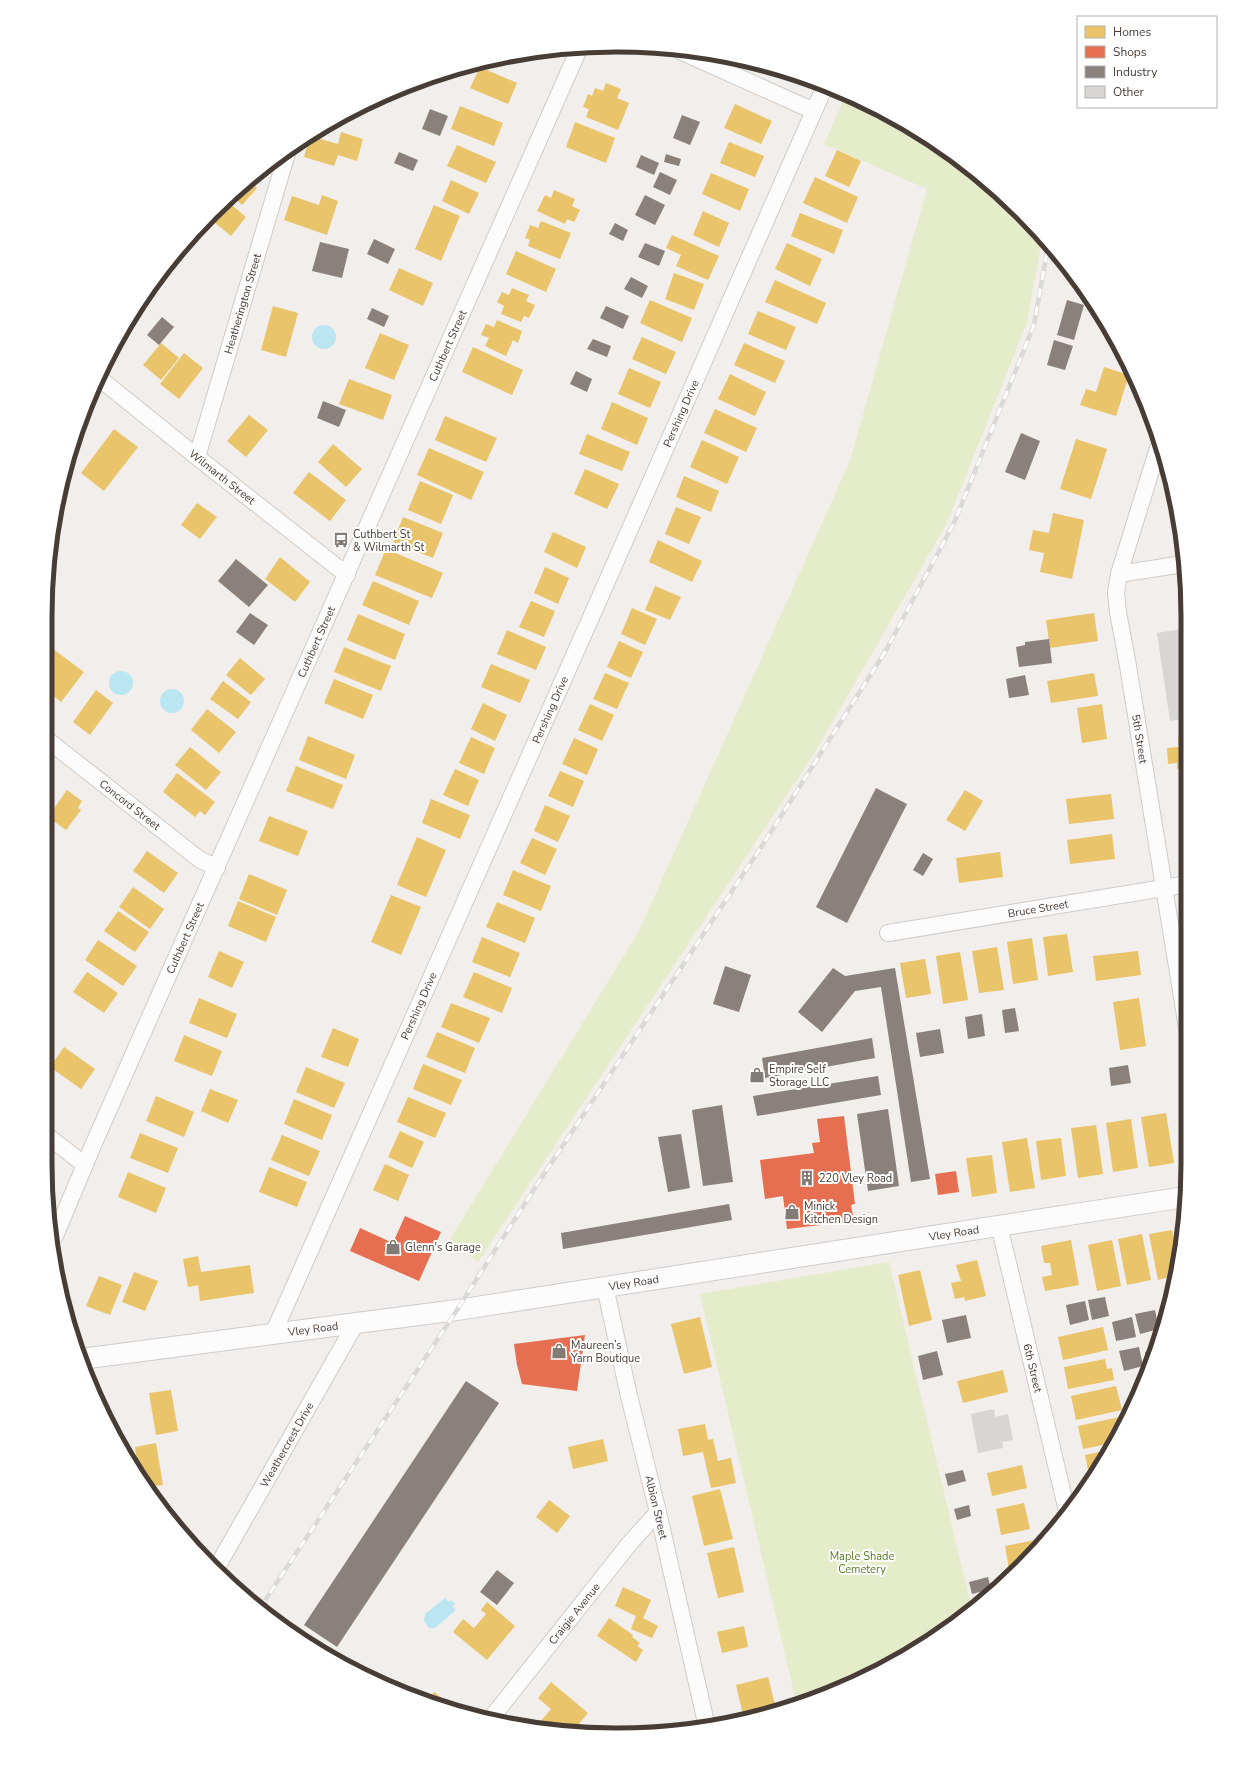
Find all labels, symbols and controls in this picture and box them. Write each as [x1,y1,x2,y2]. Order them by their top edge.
legend [1077,16,1217,108]
text: Homes [1113,24,1151,40]
text: Shops [1113,44,1147,60]
text: Industry [1113,64,1158,80]
text: Other [1113,84,1145,100]
street label: Heatherington Street [221,251,265,356]
street label: Cuthbert Street [426,308,470,384]
street label: Pershing Drive [660,377,703,450]
street label: Wilmarth Street [186,446,258,508]
place label: Cuthbert St & Wilmarth St [353,527,425,555]
bus stop icon: Cuthbert St & Wilmarth St [332,531,350,549]
street label: Cuthbert Street [294,604,339,680]
street label: Pershing Drive [529,674,572,746]
street label: 5th Street [1128,713,1151,765]
street label: Concord Street [96,776,163,834]
street label: Bruce Street [1007,897,1070,921]
street label: Cuthbert Street [163,900,208,976]
street label: Pershing Drive [398,970,441,1042]
place label: Empire Self Storage LLC [769,1062,829,1090]
shop icon: Empire Self Storage LLC [748,1066,766,1084]
building icon: 220 Vley Road [798,1169,816,1187]
place label: 220 Vley Road [819,1171,892,1186]
place label: Minick Kitchen Design [804,1199,878,1227]
shop icon: Minick Kitchen Design [783,1203,801,1221]
street label: Vley Road [927,1222,980,1245]
shop icon: Glenn's Garage [384,1238,402,1256]
place label: Glenn's Garage [405,1240,481,1255]
street label: Vley Road [607,1272,660,1295]
street label: Vley Road [286,1319,339,1340]
place label: Maureen’s Yarn Boutique [570,1338,640,1366]
shop icon: Maureen’s Yarn Boutique [550,1342,568,1360]
street label: 6th Street [1019,1342,1046,1394]
street label: Weathercrest Drive [257,1399,318,1490]
street label: Albion Street [641,1473,671,1541]
park label: Maple Shade Cemetery [830,1549,894,1577]
street label: Craigie Avenue [545,1580,604,1648]

